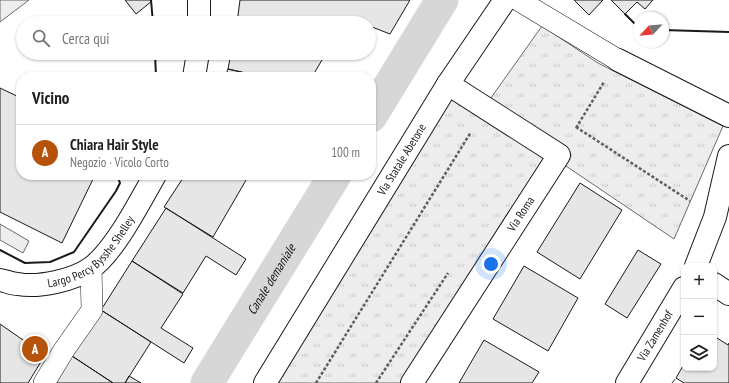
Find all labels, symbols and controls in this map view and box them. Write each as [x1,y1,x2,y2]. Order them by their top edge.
north arrow [633,12,669,48]
search box [16,16,376,60]
icon: search [30,27,52,49]
text: Cerca qui [62,29,110,48]
text: Vicino [32,87,69,109]
street label: Via Statale Abetone [373,121,429,199]
text: Chiara Hair Style [70,135,159,154]
text: A [42,144,48,161]
text: 100 m [331,144,360,161]
text: Negozio · Vicolo Corto [70,154,169,171]
street label: Via Roma [503,193,537,235]
street label: Largo Percy Bysshe Shelley [46,213,137,290]
water label: Canale demaniale [243,239,300,318]
your location [481,254,501,274]
map controls [681,263,717,371]
button: + [681,263,717,299]
button: − [681,299,717,335]
street label: Via Zamenhof [633,307,676,365]
pin: A [22,334,48,364]
button: layers [681,335,717,371]

